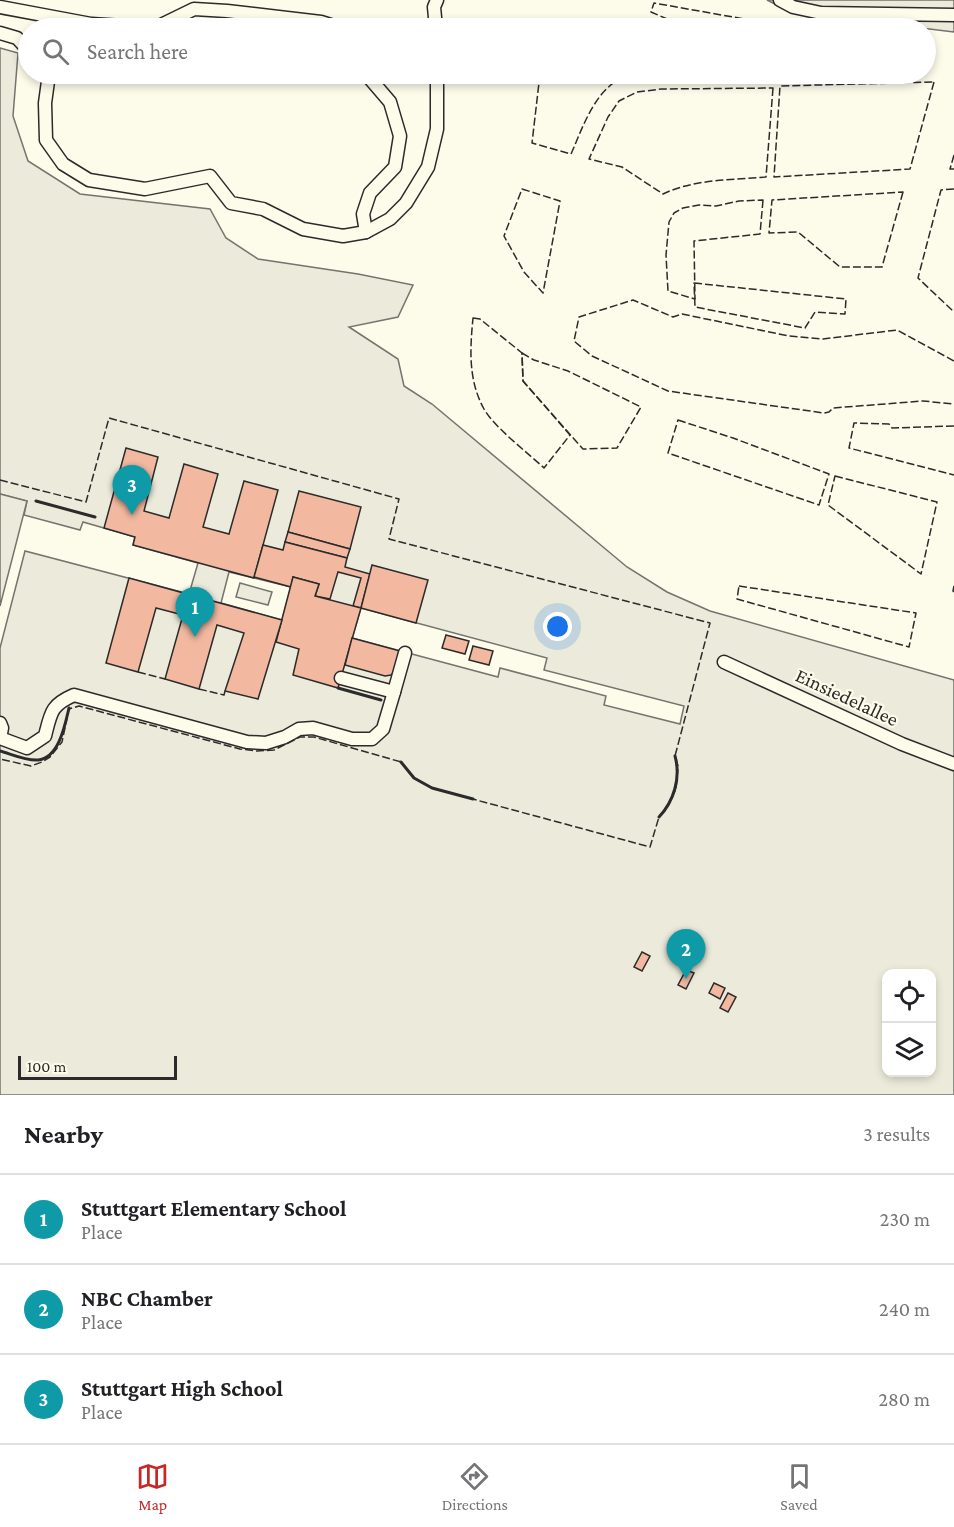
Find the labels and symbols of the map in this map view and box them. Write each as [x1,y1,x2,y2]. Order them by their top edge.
pin: 3 [112,466,152,515]
pin: 1 [176,588,214,637]
your location [543,612,572,641]
street label: Einsiedelallee [792,664,902,730]
pin: 2 [666,930,706,979]
scale bar [18,1053,177,1080]

